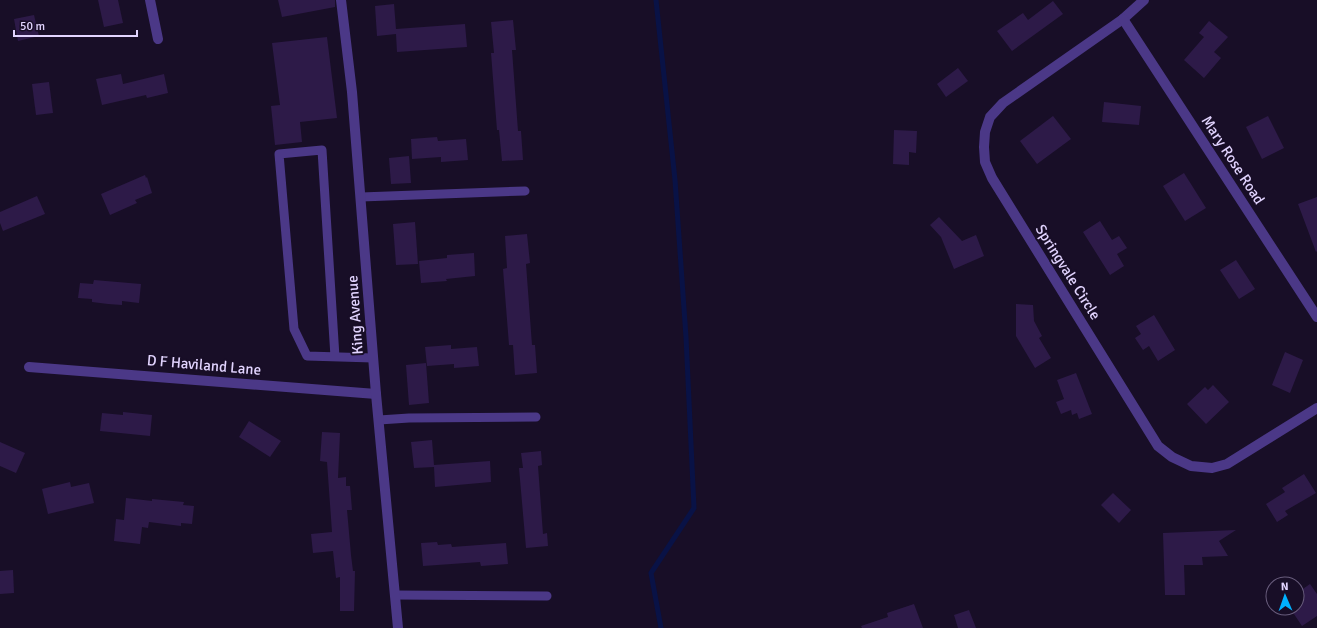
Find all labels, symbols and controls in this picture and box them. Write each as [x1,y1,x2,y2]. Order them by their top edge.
scale bar [14,12,137,38]
text: 50 m [20,19,45,34]
street label: Mary Rose Road [1198,112,1268,208]
street label: Springvale Circle [1032,221,1104,323]
street label: King Avenue [343,275,367,355]
street label: D F Haviland Lane [146,351,262,379]
north arrow [1265,576,1305,616]
text: N [1281,580,1289,593]

